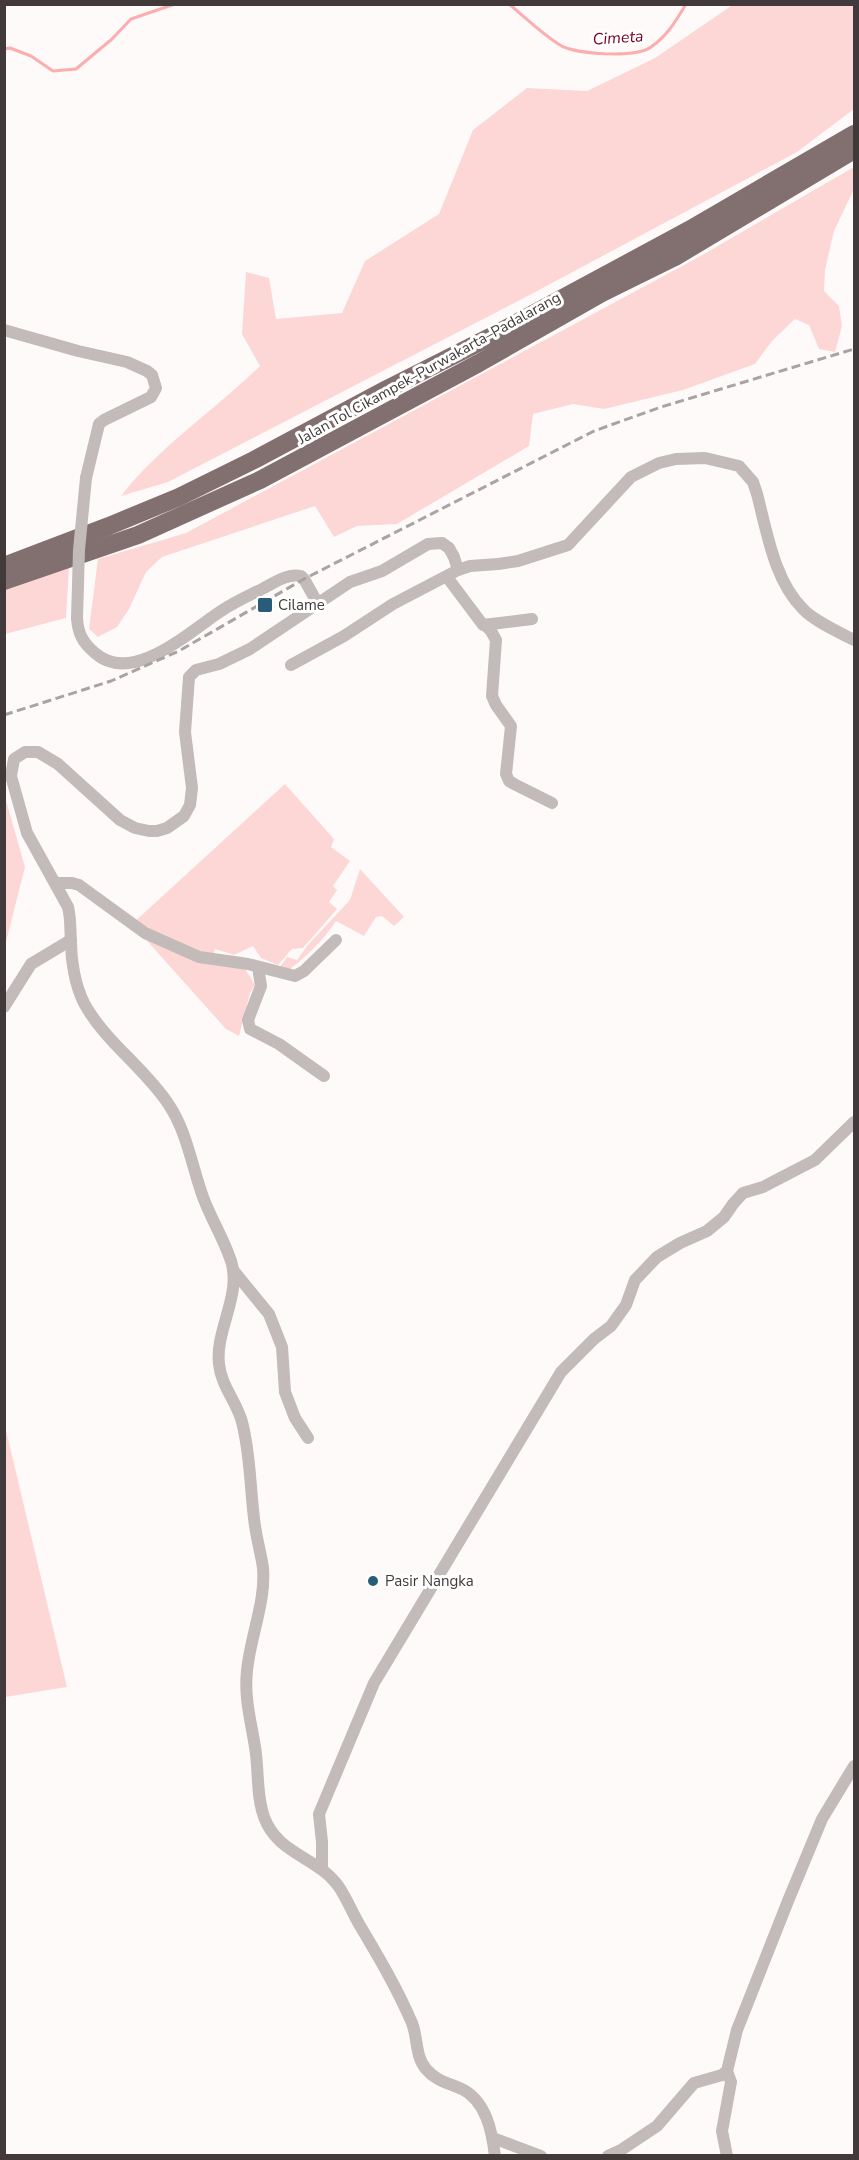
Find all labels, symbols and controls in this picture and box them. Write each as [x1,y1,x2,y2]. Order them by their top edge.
water label: Cimeta [592,25,644,51]
street label: Jalan Tol Cikampek–Purwakarta–Padalarang [293,287,564,449]
place label: Cilame [278,595,325,615]
marker: Cilame [256,596,274,614]
place label: Pasir Nangka [385,1571,474,1591]
marker: Pasir Nangka [366,1574,380,1588]

